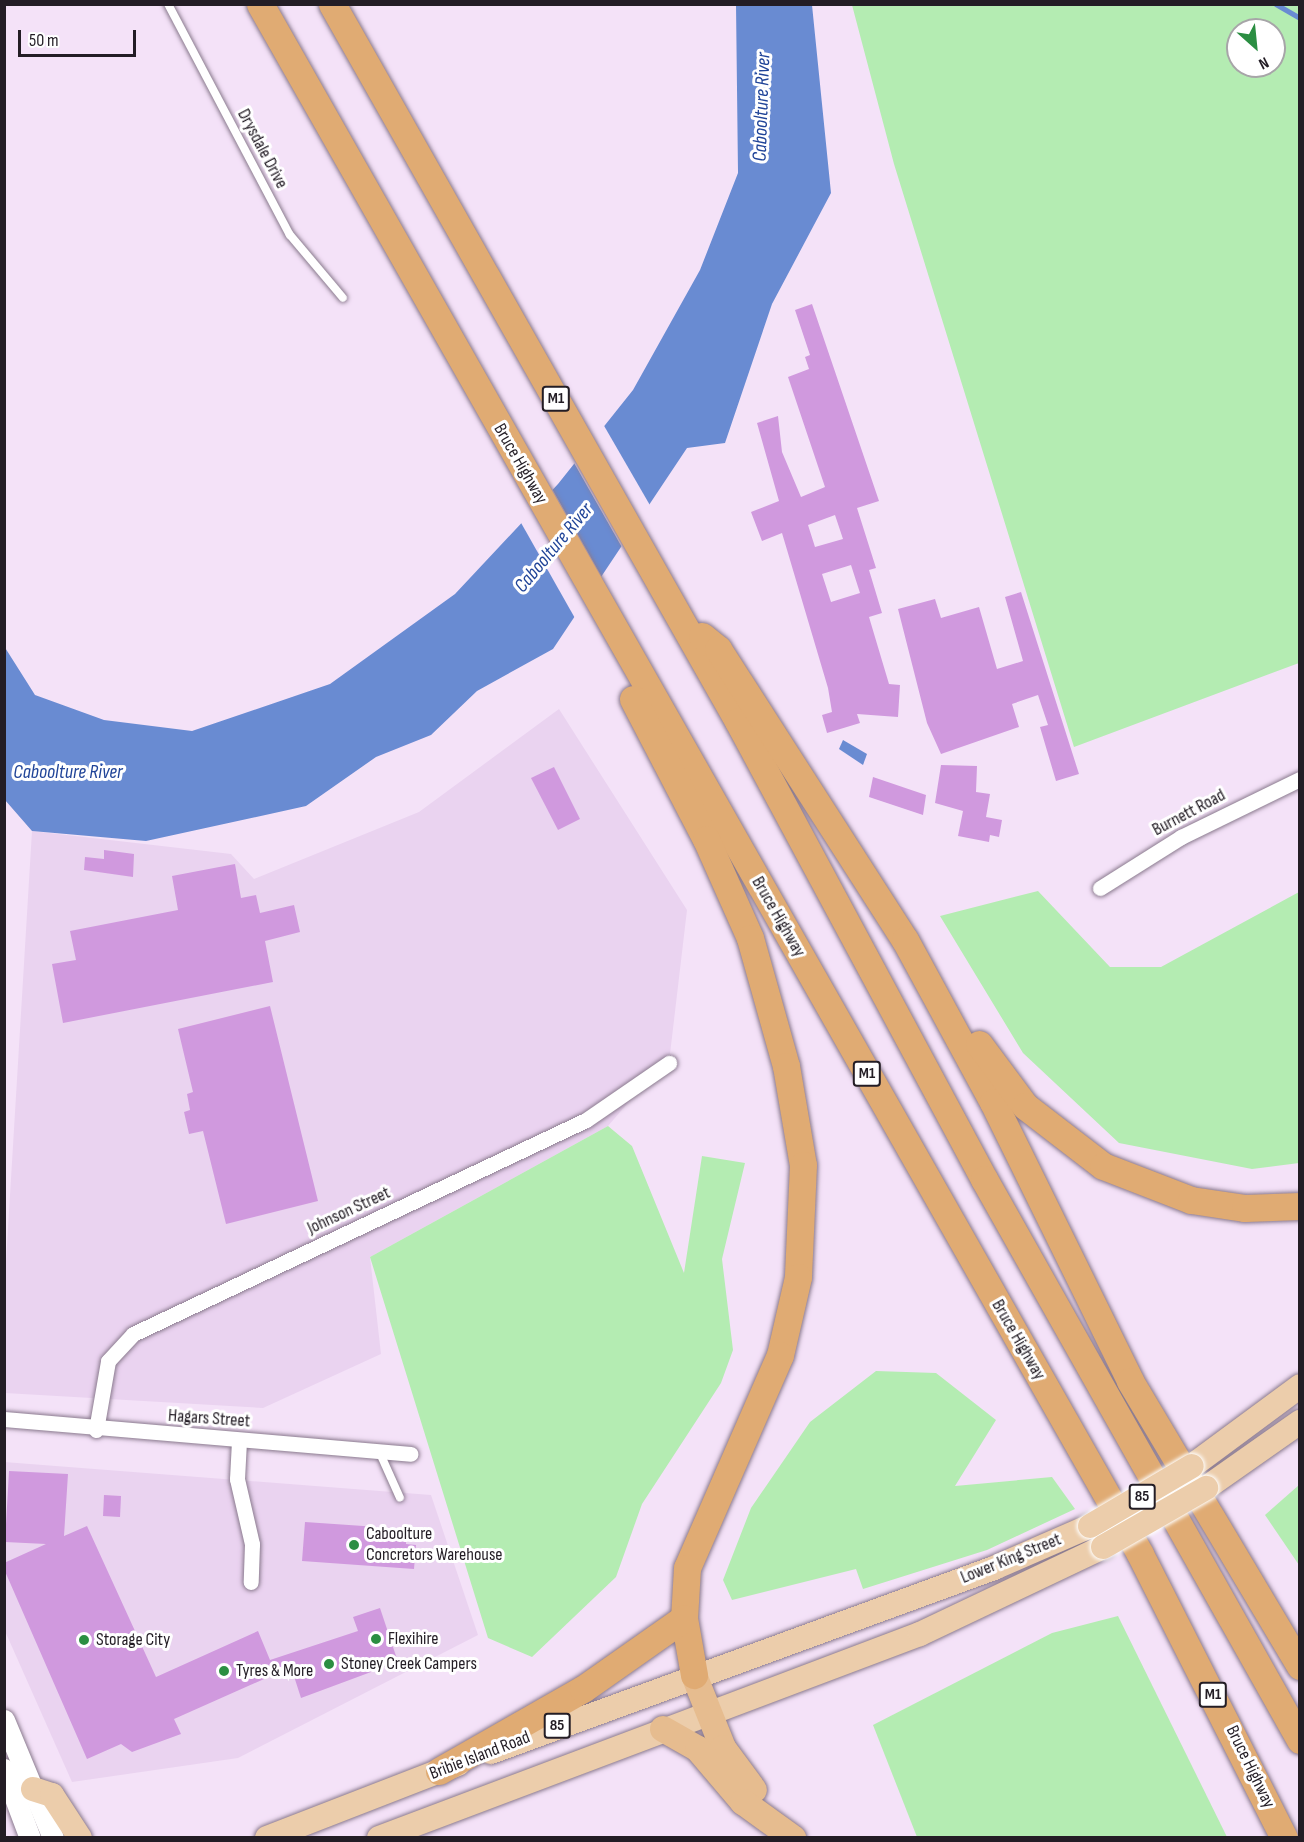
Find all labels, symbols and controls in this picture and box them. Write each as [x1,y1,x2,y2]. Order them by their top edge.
scale bar [21,18,140,56]
north arrow [1226,18,1286,78]
text: 50 m [29,30,59,51]
water label: Caboolture River [748,52,776,162]
text: N [1255,52,1272,73]
street label: Drysdale Drive [232,106,292,192]
road number: M1 [541,386,571,412]
street label: Bruce Highway [488,420,552,508]
water label: Caboolture River [510,498,598,598]
water label: Caboolture River [13,760,123,784]
street label: Burnett Road [1149,785,1229,841]
street label: Bruce Highway [746,873,810,961]
road number: M1 [852,1061,882,1087]
street label: Johnson Street [304,1182,394,1240]
street label: Bruce Highway [986,1296,1050,1384]
street label: Hagars Street [167,1405,251,1433]
road number: 85 [1128,1484,1156,1510]
place label: Caboolture Concretors Warehouse [366,1524,503,1567]
street label: Lower King Street [958,1529,1064,1589]
marker: Caboolture Concretors Warehouse [347,1538,361,1552]
place label: Flexihire [388,1628,439,1650]
place label: Storage City [96,1629,170,1651]
marker: Flexihire [369,1632,383,1646]
marker: Storage City [77,1633,91,1647]
place label: Stoney Creek Campers [341,1653,477,1675]
marker: Stoney Creek Campers [322,1657,336,1671]
place label: Tyres & More [236,1660,313,1682]
marker: Tyres & More [217,1664,231,1678]
road number: M1 [1198,1682,1228,1708]
road number: 85 [544,1713,570,1739]
street label: Bruce Highway [1221,1722,1279,1812]
street label: Bribie Island Road [427,1727,533,1785]

